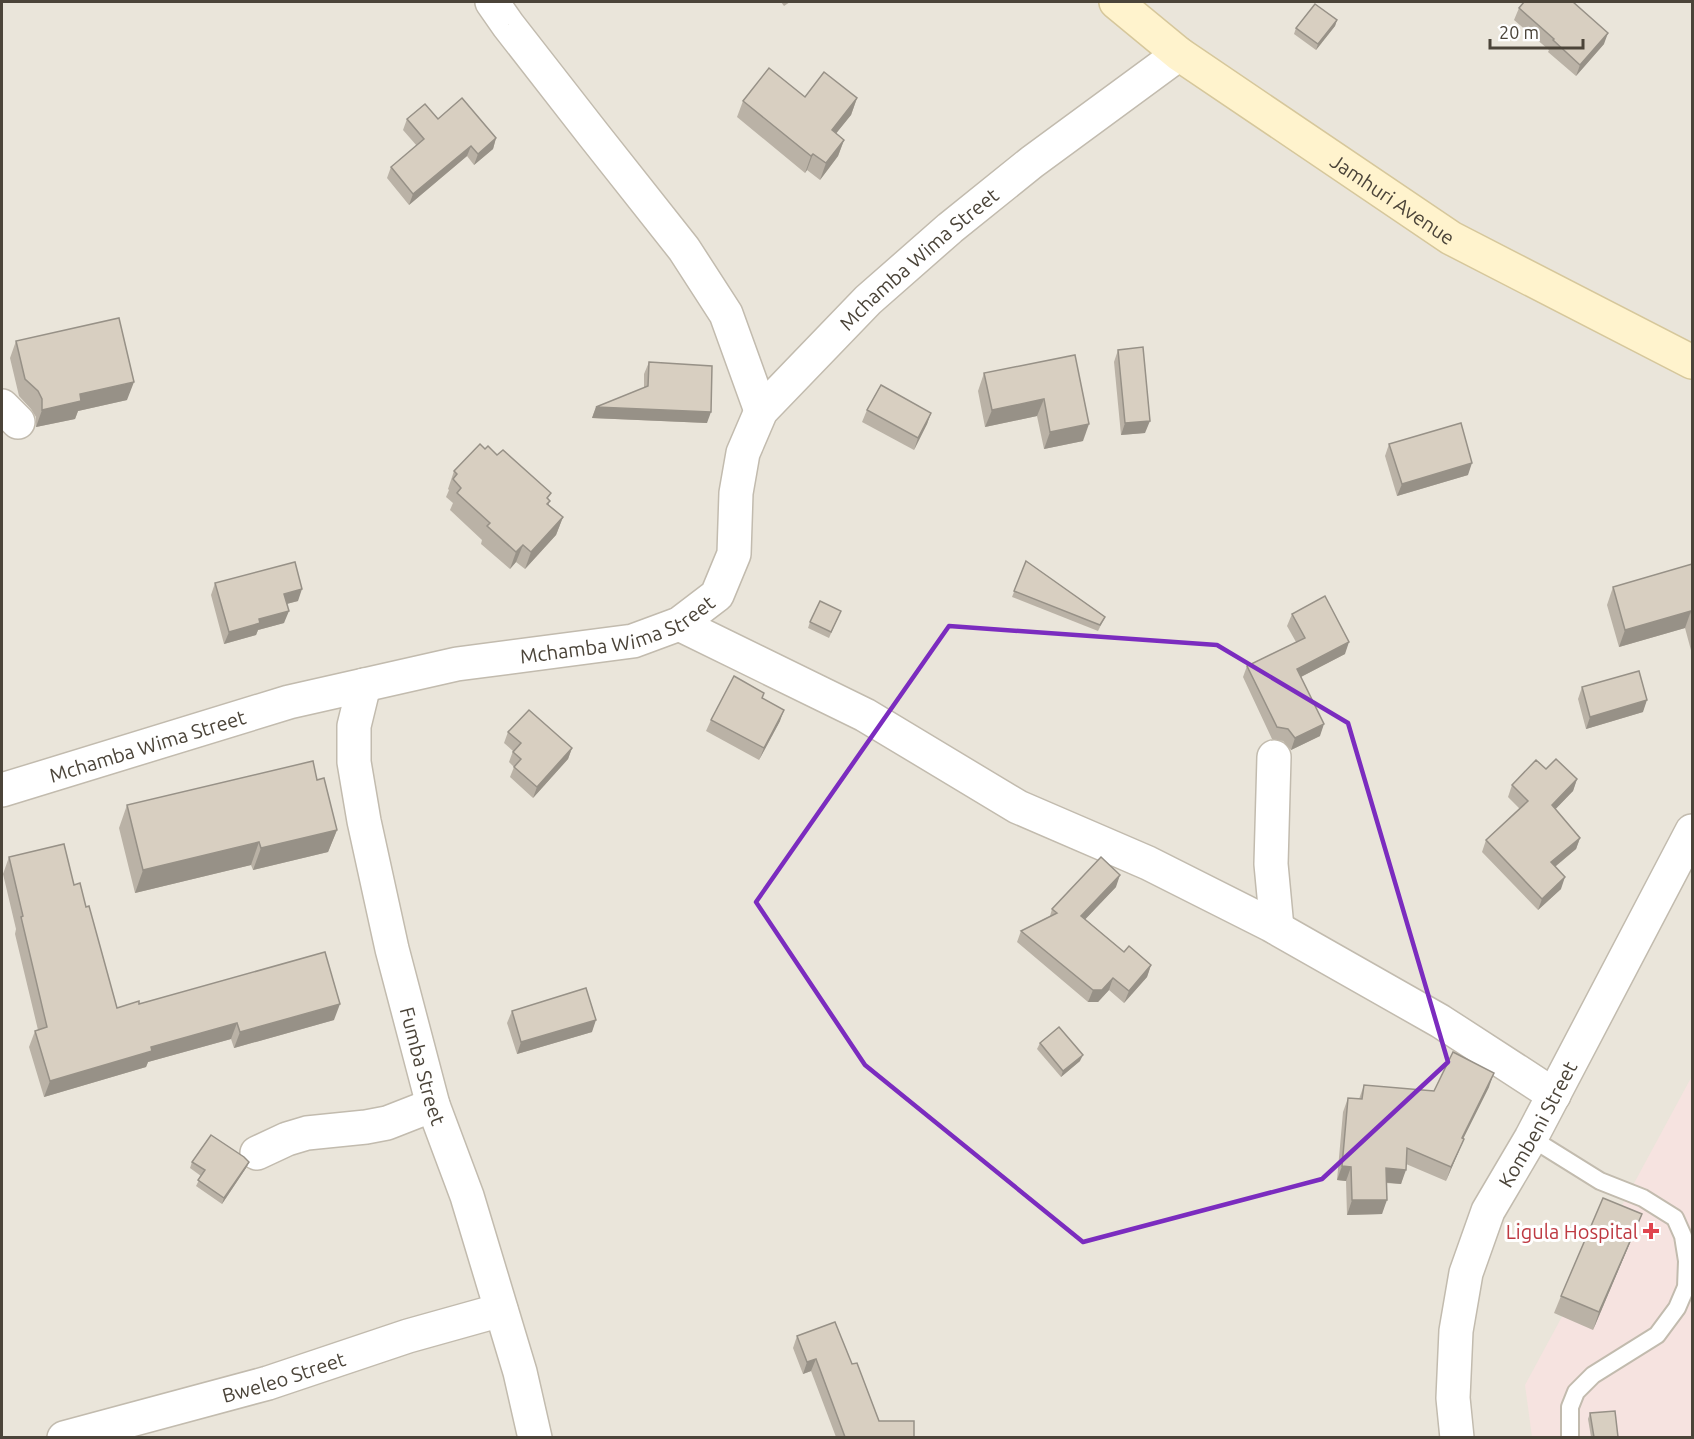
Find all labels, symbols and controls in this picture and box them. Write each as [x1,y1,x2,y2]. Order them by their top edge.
scale bar [1490,12,1583,50]
text: 20 m [1499,22,1539,42]
street label: Jamhuri Avenue [1327,149,1459,249]
street label: Mchamba Wima Street [834,182,1003,334]
street label: Mchamba Wima Street [519,590,719,667]
street label: Mchamba Wima Street [46,704,248,786]
street label: Fumba Street [396,1004,451,1128]
street label: Kombeni Street [1493,1057,1581,1191]
place label: Ligula Hospital [1506,1220,1638,1243]
marker: Ligula Hospital [1642,1222,1660,1240]
street label: Bweleo Street [219,1346,348,1406]

